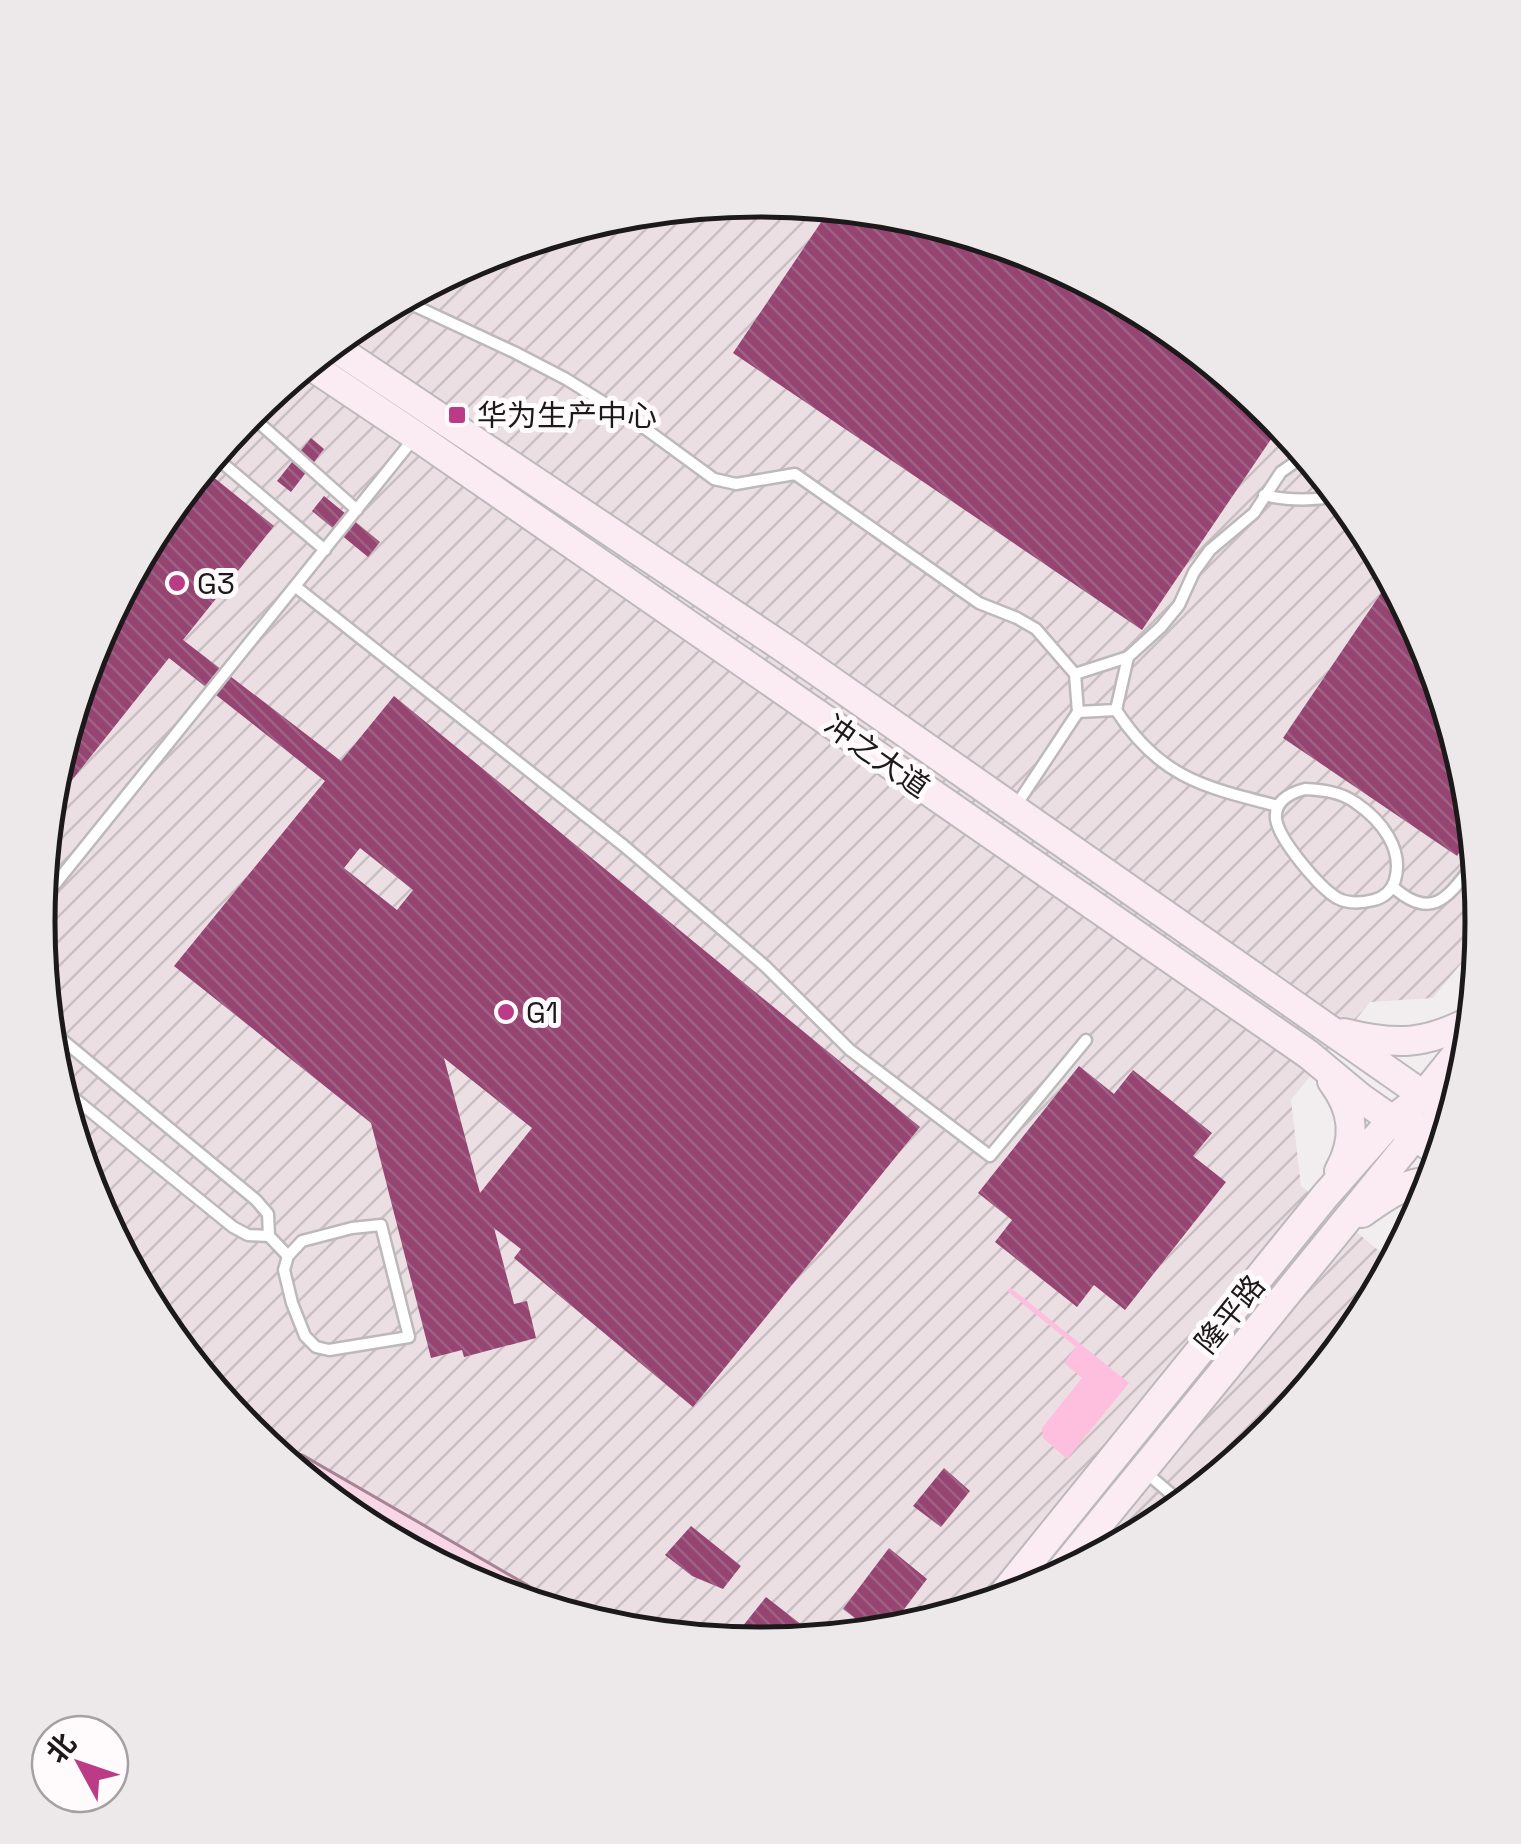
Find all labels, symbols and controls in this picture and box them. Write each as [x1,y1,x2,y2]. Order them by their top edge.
place label: 华为生产中心 [477,396,657,435]
marker: 华为生产中心 [446,404,468,426]
place label: G3 [197,564,235,603]
marker: G3 [166,572,188,594]
street label: 冲之大道 [817,706,937,806]
place label: G1 [526,993,558,1032]
marker: G1 [495,1001,517,1023]
street label: 隆平路 [1187,1267,1273,1361]
north arrow [30,1714,130,1814]
text: 北 [38,1726,84,1770]

